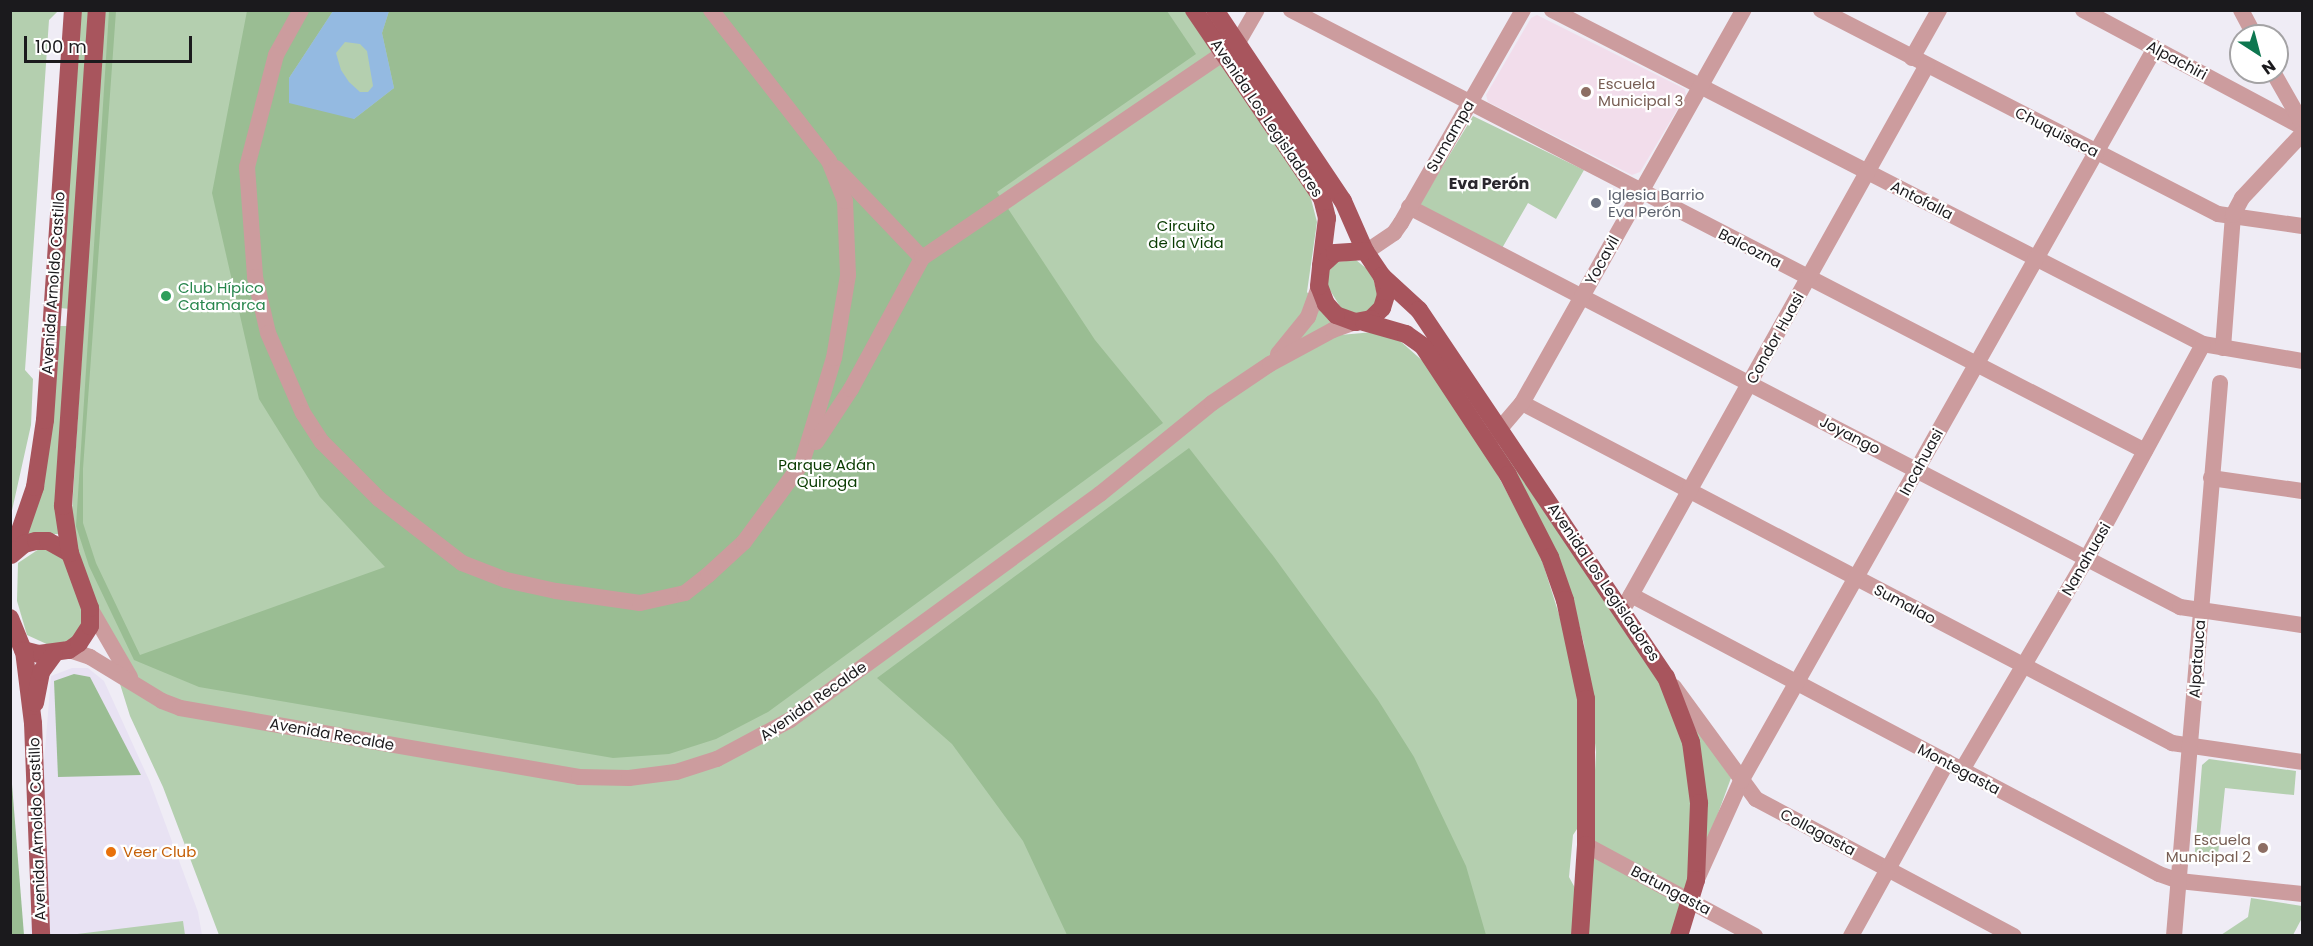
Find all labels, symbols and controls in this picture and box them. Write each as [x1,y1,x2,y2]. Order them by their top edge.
scale bar [27,24,195,62]
north arrow [2229,24,2289,84]
text: 100 m [35,34,87,59]
street label: Avenida Los Legisladores [1207,35,1327,201]
street label: Alpachiri [2144,37,2210,83]
text: N [2257,55,2280,80]
place label: Escuela Municipal 3 [1598,74,1683,109]
marker: Escuela Municipal 3 [1579,85,1593,99]
street label: Sumampa [1422,97,1478,175]
street label: Chuquisaca [2012,103,2102,161]
district label: Eva Perón [1449,174,1529,194]
street label: Antofalla [1888,177,1956,223]
place label: Iglesia Barrio Eva Perón [1608,185,1704,220]
street label: Avenida Arnoldo Castillo [38,191,68,375]
marker: Iglesia Barrio Eva Perón [1589,196,1603,210]
park label: Circuito de la Vida [1148,216,1224,251]
street label: Balcozna [1715,224,1785,272]
street label: Yocavil [1581,232,1623,288]
place label: Club Hípico Catamarca [178,278,266,313]
marker: Club Hípico Catamarca [159,289,173,303]
street label: Condor Huasi [1742,289,1808,387]
street label: Joyango [1817,412,1883,458]
street label: Incahuasi [1895,426,1947,498]
park label: Parque Adán Quiroga [778,455,876,490]
street label: Avenida Los Legisladores [1544,499,1664,665]
street label: Nanahuasi [2058,519,2114,599]
street label: Sumalao [1871,580,1939,628]
street label: Alpatauca [2185,619,2209,699]
street label: Avenida Recalde [756,657,870,745]
street label: Avenida Recalde [268,714,396,754]
street label: Avenida Arnoldo Castillo [25,737,49,921]
street label: Montegasta [1915,740,2003,798]
street label: Collagasta [1777,805,1859,859]
place label: Escuela Municipal 2 [2166,830,2251,865]
marker: Escuela Municipal 2 [2256,841,2270,855]
place label: Veer Club [123,843,196,861]
marker: Veer Club [104,845,118,859]
street label: Batungasta [1628,861,1714,919]

